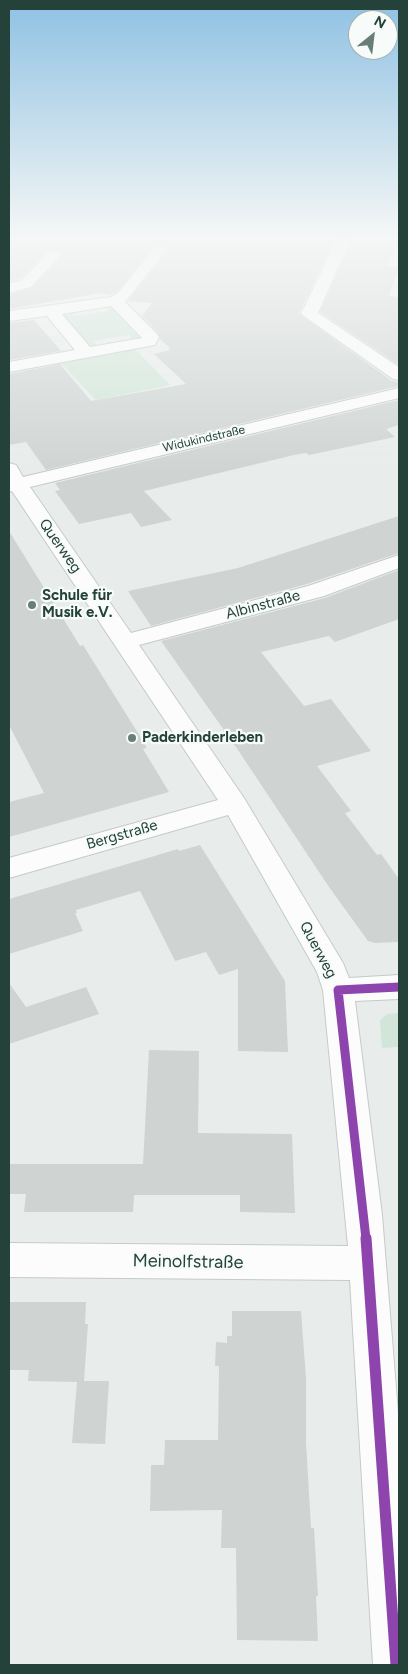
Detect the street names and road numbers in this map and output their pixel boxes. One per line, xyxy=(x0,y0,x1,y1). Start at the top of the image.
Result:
street label: Widukindstraße xyxy=(161,423,247,455)
street label: Querweg xyxy=(35,515,85,577)
street label: Albinstraße xyxy=(224,586,302,624)
street label: Bergstraße xyxy=(84,816,160,854)
street label: Querweg xyxy=(296,918,340,982)
street label: Meinolfstraße xyxy=(132,1250,244,1274)

